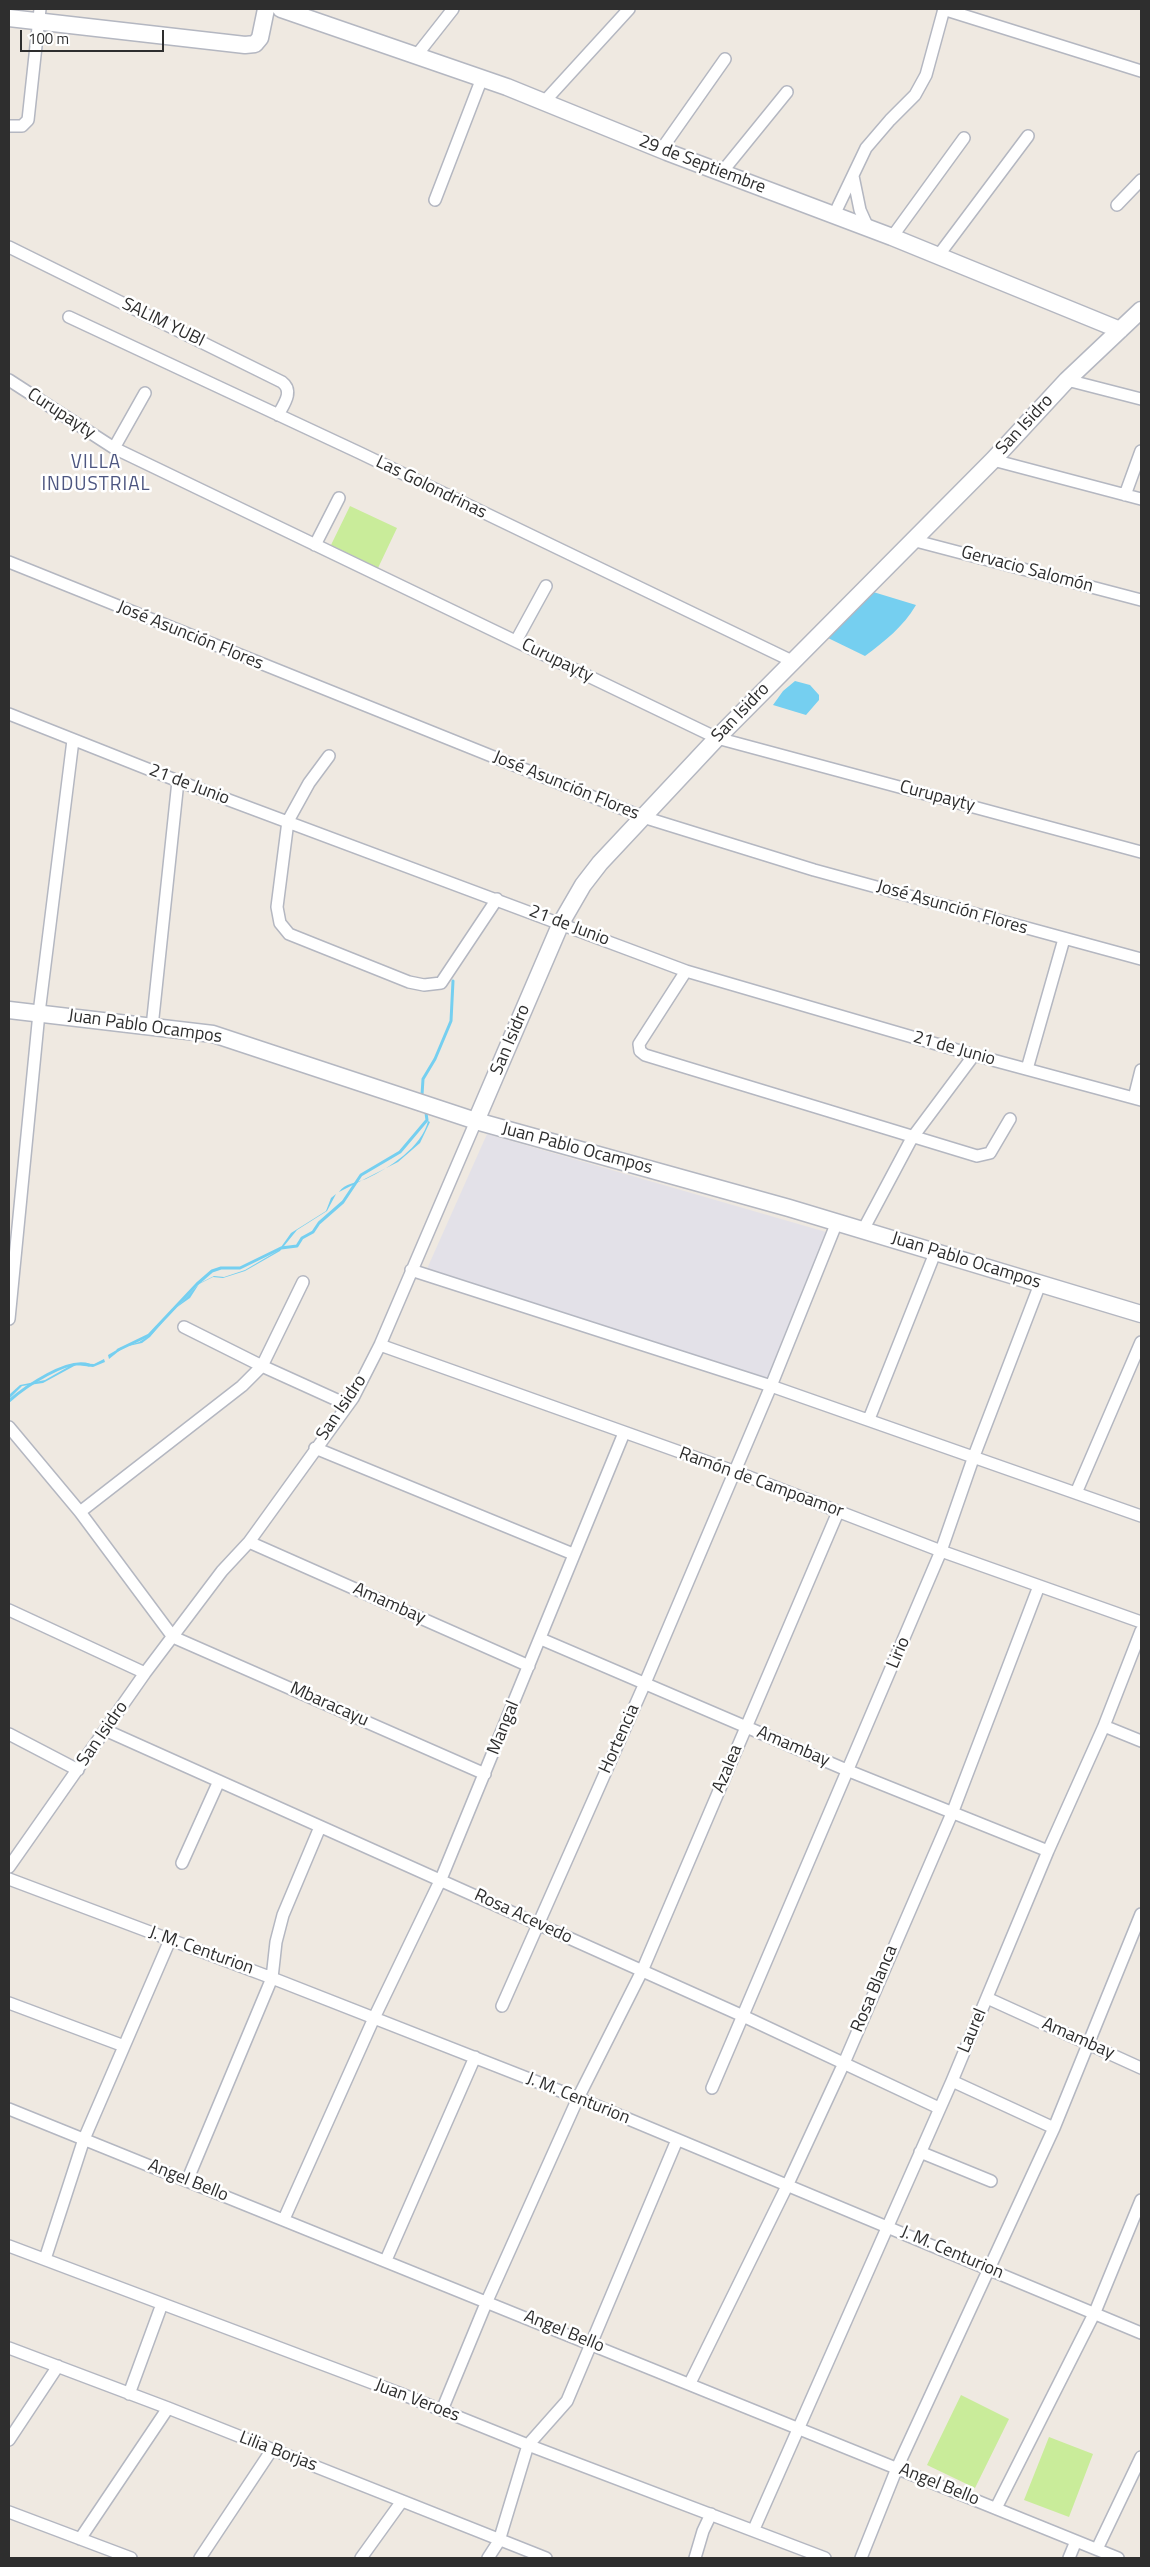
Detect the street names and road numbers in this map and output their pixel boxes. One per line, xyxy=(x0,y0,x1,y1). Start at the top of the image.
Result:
street label: 29 de Septiembre xyxy=(636,131,768,199)
street label: SALIM YUBI xyxy=(118,294,208,352)
street label: Curupayty xyxy=(23,384,99,444)
street label: San Isidro xyxy=(992,390,1058,460)
street label: Las Golondrinas xyxy=(372,452,490,524)
street label: Gervacio Salomón xyxy=(959,542,1095,598)
street label: José Asunción Flores xyxy=(114,597,266,675)
street label: Curupayty xyxy=(518,634,596,688)
street label: San Isidro xyxy=(707,679,775,747)
street label: José Asunción Flores xyxy=(490,747,642,825)
street label: 21 de Junio xyxy=(146,760,232,810)
street label: Curupayty xyxy=(897,777,977,817)
street label: José Asunción Flores xyxy=(874,876,1030,940)
street label: 21 de Junio xyxy=(526,901,612,951)
street label: San Isidro xyxy=(487,1002,535,1078)
street label: Juan Pablo Ocampos xyxy=(67,1006,223,1048)
street label: 21 de Junio xyxy=(910,1027,998,1071)
street label: Juan Pablo Ocampos xyxy=(499,1118,655,1180)
street label: Juan Pablo Ocampos xyxy=(889,1228,1043,1294)
street label: San Isidro xyxy=(312,1371,372,1445)
street label: Ramón de Campoamor xyxy=(676,1443,846,1523)
street label: Amambay xyxy=(349,1578,429,1630)
street label: Lirio xyxy=(883,1634,915,1672)
street label: Mbaracayu xyxy=(286,1678,372,1732)
street label: San Isidro xyxy=(73,1697,133,1771)
street label: Mangal xyxy=(483,1698,525,1758)
street label: Hortencia xyxy=(595,1701,645,1777)
street label: Amambay xyxy=(753,1722,833,1772)
street label: Azalea xyxy=(708,1742,748,1796)
street label: Rosa Acevedo xyxy=(471,1885,575,1949)
street label: J. M. Centurion xyxy=(146,1922,256,1980)
street label: Rosa Blanca xyxy=(847,1942,903,2036)
street label: Laurel xyxy=(954,2005,992,2057)
street label: Amambay xyxy=(1038,2013,1118,2065)
street label: J. M. Centurion xyxy=(523,2068,633,2130)
street label: Angel Bello xyxy=(145,2155,231,2207)
street label: J. M. Centurion xyxy=(897,2222,1007,2284)
street label: Angel Bello xyxy=(521,2306,607,2358)
street label: Juan Veroes xyxy=(371,2375,463,2427)
street label: Lilia Borjas xyxy=(236,2427,320,2477)
street label: Angel Bello xyxy=(896,2459,982,2511)

